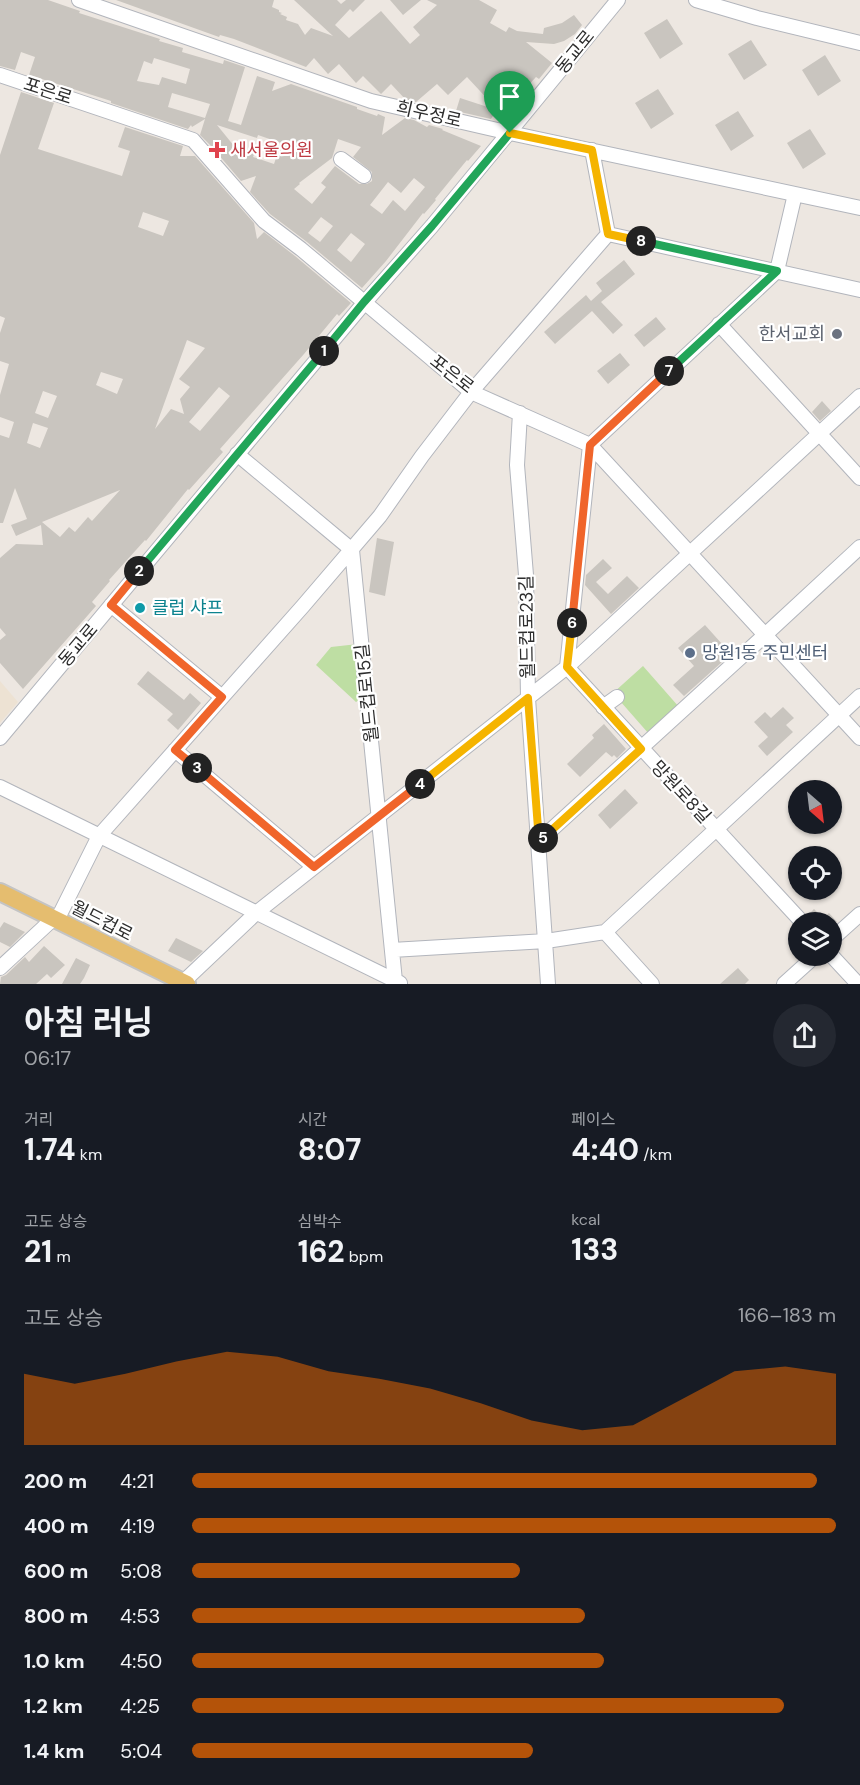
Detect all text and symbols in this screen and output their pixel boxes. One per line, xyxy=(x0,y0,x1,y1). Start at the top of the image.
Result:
street label: 동교로 xyxy=(550,25,600,79)
pin xyxy=(484,71,535,133)
street label: 포은로 xyxy=(21,72,75,110)
icon: arrive xyxy=(493,80,526,113)
street label: 희우정로 xyxy=(394,95,464,133)
place label: 새서울의원 xyxy=(230,138,313,162)
marker: 새서울의원 xyxy=(208,141,226,159)
pin: 8 xyxy=(626,226,656,256)
text: 8 xyxy=(636,230,646,251)
place label: 한서교회 xyxy=(759,322,825,346)
marker: 한서교회 xyxy=(830,327,844,341)
pin: 1 xyxy=(309,336,339,366)
text: 1 xyxy=(321,340,327,361)
street label: 포은로 xyxy=(425,349,479,399)
pin: 7 xyxy=(654,356,684,386)
text: 7 xyxy=(665,360,673,381)
pin: 2 xyxy=(124,556,154,586)
text: 2 xyxy=(134,560,144,581)
street label: 월드컵로23길 xyxy=(514,575,540,679)
place label: 클럽 샤프 xyxy=(152,596,223,620)
marker: 클럽 샤프 xyxy=(133,601,147,615)
pin: 6 xyxy=(557,608,587,638)
text: 6 xyxy=(567,612,577,633)
street label: 동교로 xyxy=(53,618,103,672)
place label: 망원1동 주민센터 xyxy=(702,641,828,665)
street label: 월드컵로15길 xyxy=(350,642,384,744)
marker: 망원1동 주민센터 xyxy=(683,646,697,660)
pin: 3 xyxy=(182,753,212,783)
street label: 망원로8길 xyxy=(646,756,716,828)
text: 3 xyxy=(192,757,202,778)
pin: 4 xyxy=(405,769,435,799)
text: 4 xyxy=(415,773,425,794)
north arrow xyxy=(788,780,842,834)
map controls xyxy=(788,780,842,966)
pin: 5 xyxy=(528,823,558,853)
text: 5 xyxy=(538,827,548,848)
button: locate xyxy=(788,846,842,900)
street label: 월드컵로 xyxy=(67,895,137,947)
button: layers xyxy=(788,912,842,966)
text: 아침 러닝 xyxy=(24,1001,153,1044)
button: share xyxy=(773,1004,836,1067)
text: 06:17 xyxy=(24,1045,71,1071)
text: 거리 xyxy=(24,1109,53,1130)
text: 시간 xyxy=(298,1109,327,1130)
text: 페이스 xyxy=(571,1109,616,1130)
text: 1.74 xyxy=(24,1130,76,1169)
text: 8:07 xyxy=(298,1130,361,1169)
text: 4:40 xyxy=(571,1130,639,1169)
text: km xyxy=(76,1144,102,1165)
text: /km xyxy=(639,1144,672,1165)
text: kcal xyxy=(571,1209,600,1230)
text: 고도 상승 xyxy=(24,1211,87,1232)
text: 심박수 xyxy=(298,1211,342,1232)
text: 133 xyxy=(571,1230,618,1269)
text: 21 xyxy=(24,1232,52,1271)
text: 162 xyxy=(298,1232,345,1271)
text: m xyxy=(52,1246,71,1267)
text: bpm xyxy=(345,1246,383,1267)
text: 166–183 m xyxy=(738,1302,836,1328)
text: 고도 상승 xyxy=(24,1305,103,1331)
text: 200 m xyxy=(24,1468,87,1494)
text: 4:21 xyxy=(120,1468,154,1494)
text: 400 m xyxy=(24,1513,89,1539)
text: 4:19 xyxy=(120,1513,155,1539)
text: 600 m xyxy=(24,1558,88,1584)
text: 5:08 xyxy=(120,1558,162,1584)
text: 800 m xyxy=(24,1603,88,1629)
text: 4:53 xyxy=(120,1603,160,1629)
text: 1.0 km xyxy=(24,1648,85,1674)
text: 4:50 xyxy=(120,1648,162,1674)
text: 1.2 km xyxy=(24,1693,83,1719)
text: 4:25 xyxy=(120,1693,160,1719)
text: 1.4 km xyxy=(24,1738,84,1764)
text: 5:04 xyxy=(120,1738,162,1764)

